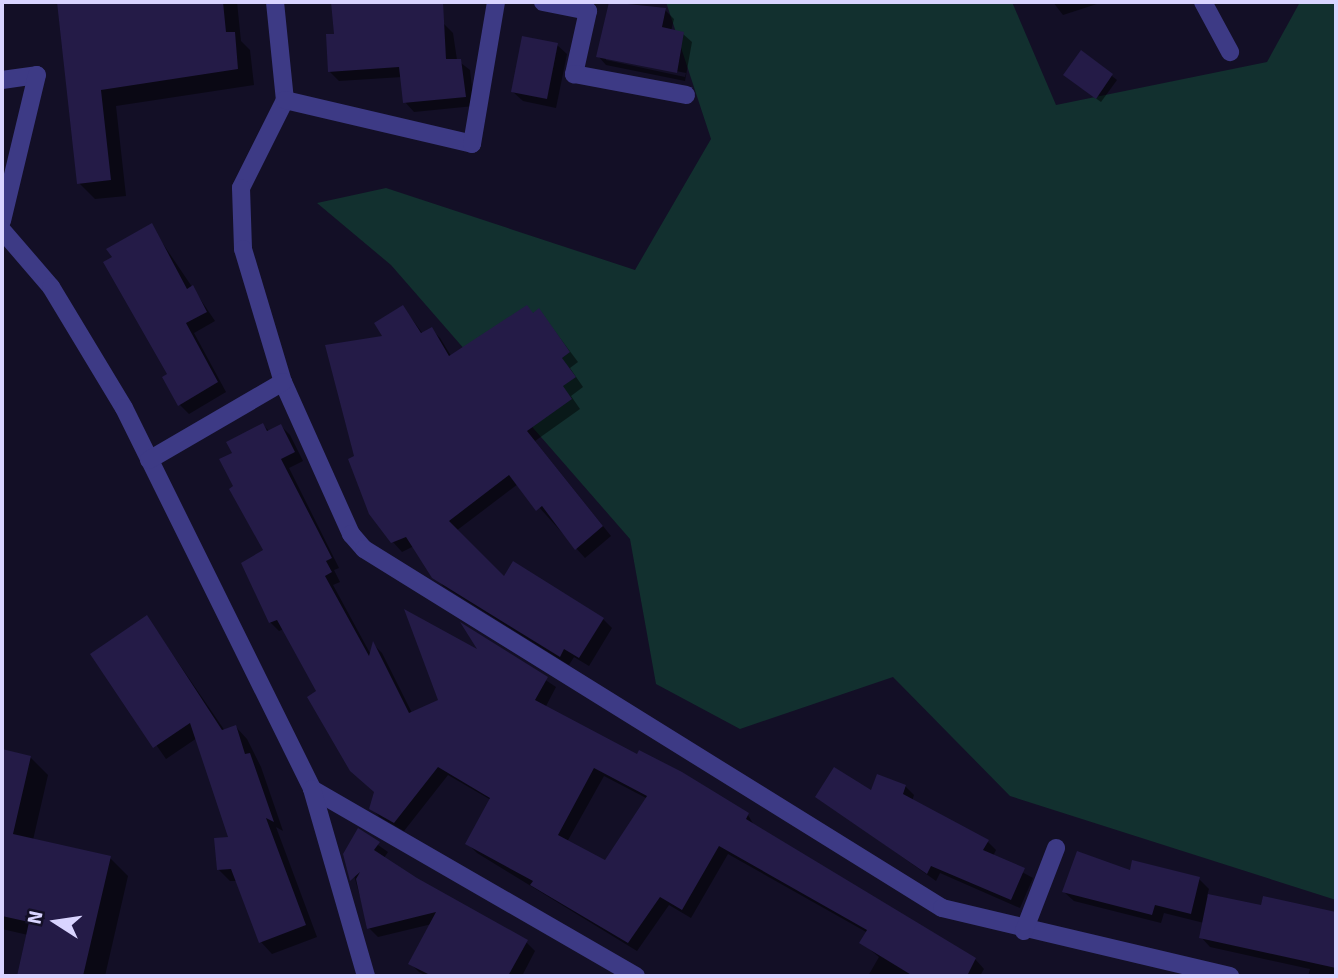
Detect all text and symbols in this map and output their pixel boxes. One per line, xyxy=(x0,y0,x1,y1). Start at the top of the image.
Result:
north arrow xyxy=(21,887,91,957)
text: N xyxy=(22,909,49,927)

